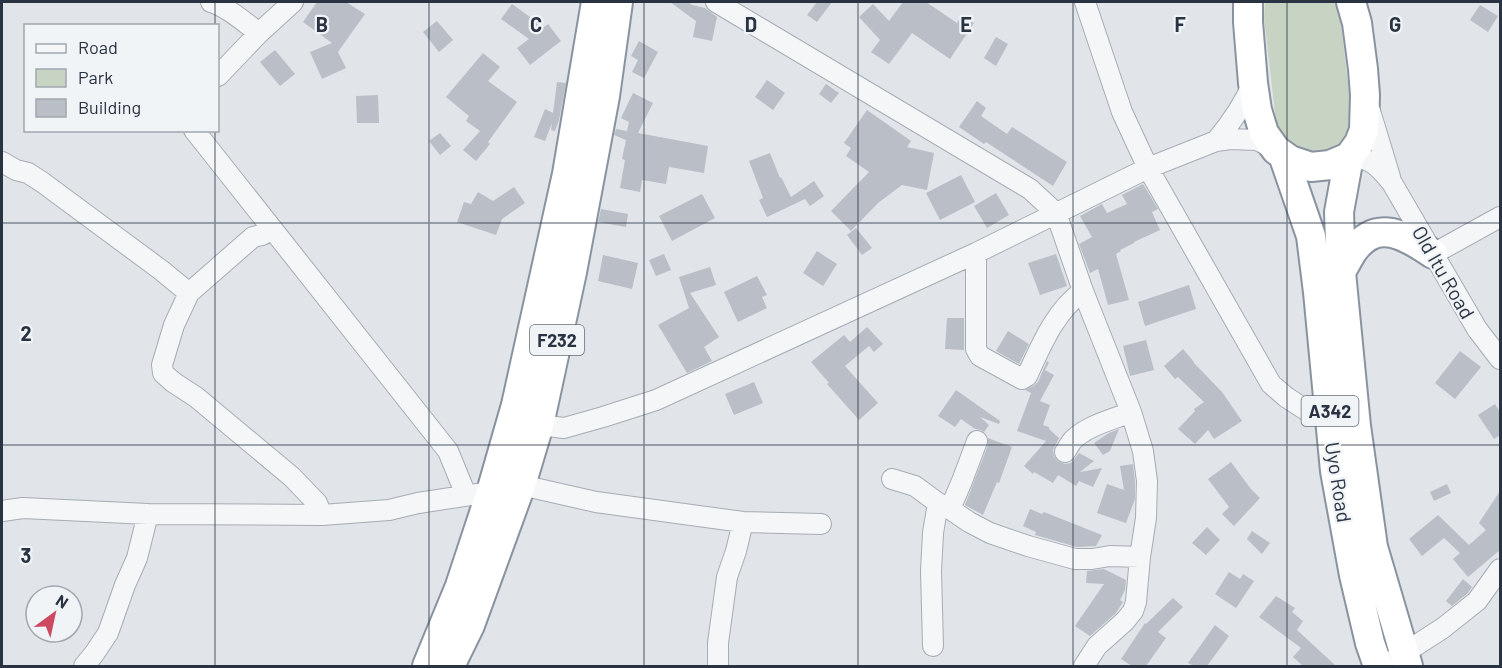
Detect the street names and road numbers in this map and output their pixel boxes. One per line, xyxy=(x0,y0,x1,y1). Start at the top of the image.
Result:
street label: Old Itu Road xyxy=(1408,221,1480,323)
road number: F232 xyxy=(530,325,584,355)
road number: A342 xyxy=(1302,396,1358,426)
street label: Uyo Road xyxy=(1321,440,1357,524)

